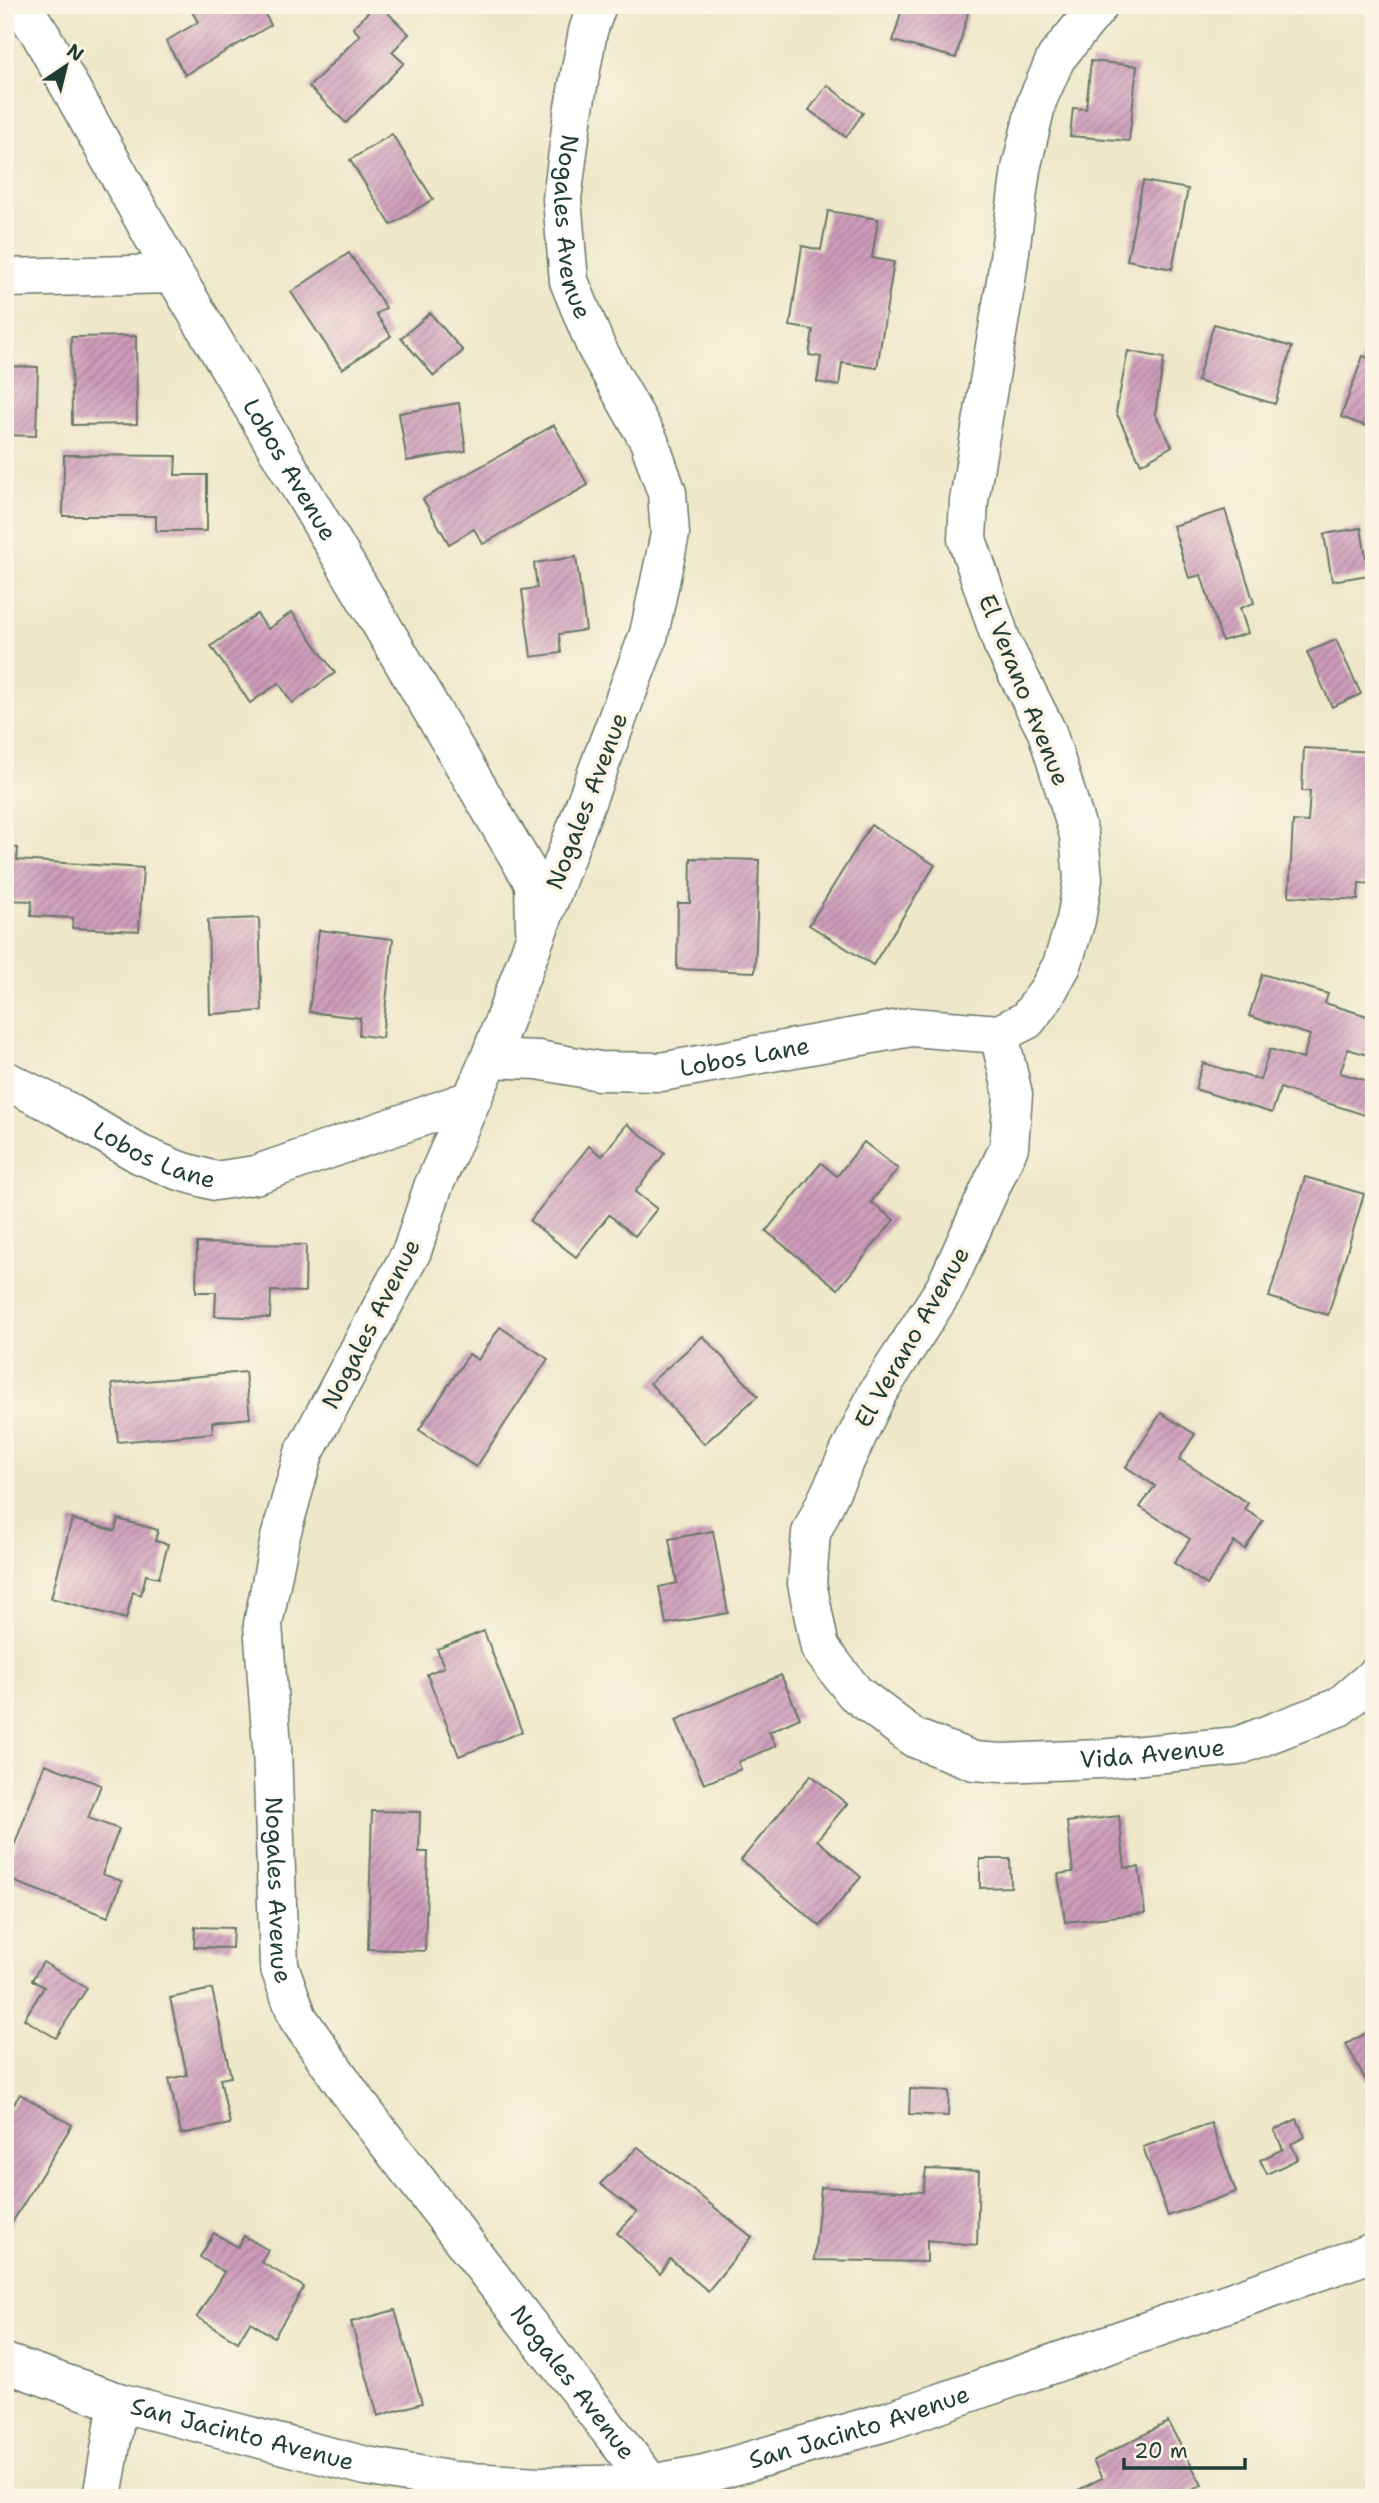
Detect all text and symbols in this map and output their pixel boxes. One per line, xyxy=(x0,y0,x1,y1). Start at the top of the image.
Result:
north arrow xyxy=(32,32,102,102)
text: N xyxy=(62,38,89,67)
street label: Nogales Avenue xyxy=(546,132,599,324)
street label: Lobos Avenue xyxy=(235,393,344,547)
street label: El Verano Avenue xyxy=(971,589,1077,791)
street label: Nogales Avenue xyxy=(539,708,635,894)
street label: Lobos Lane xyxy=(677,1030,812,1084)
street label: Lobos Lane xyxy=(87,1114,219,1196)
street label: Nogales Avenue xyxy=(314,1233,428,1415)
street label: El Verano Avenue xyxy=(847,1241,977,1433)
street label: Vida Avenue xyxy=(1079,1731,1226,1776)
street label: Nogales Avenue xyxy=(258,1796,300,1988)
street label: Nogales Avenue xyxy=(503,2299,642,2466)
street label: San Jacinto Avenue xyxy=(745,2378,974,2476)
street label: San Jacinto Avenue xyxy=(127,2390,357,2478)
scale bar xyxy=(1124,2426,1244,2470)
text: 20 m xyxy=(1134,2437,1188,2465)

